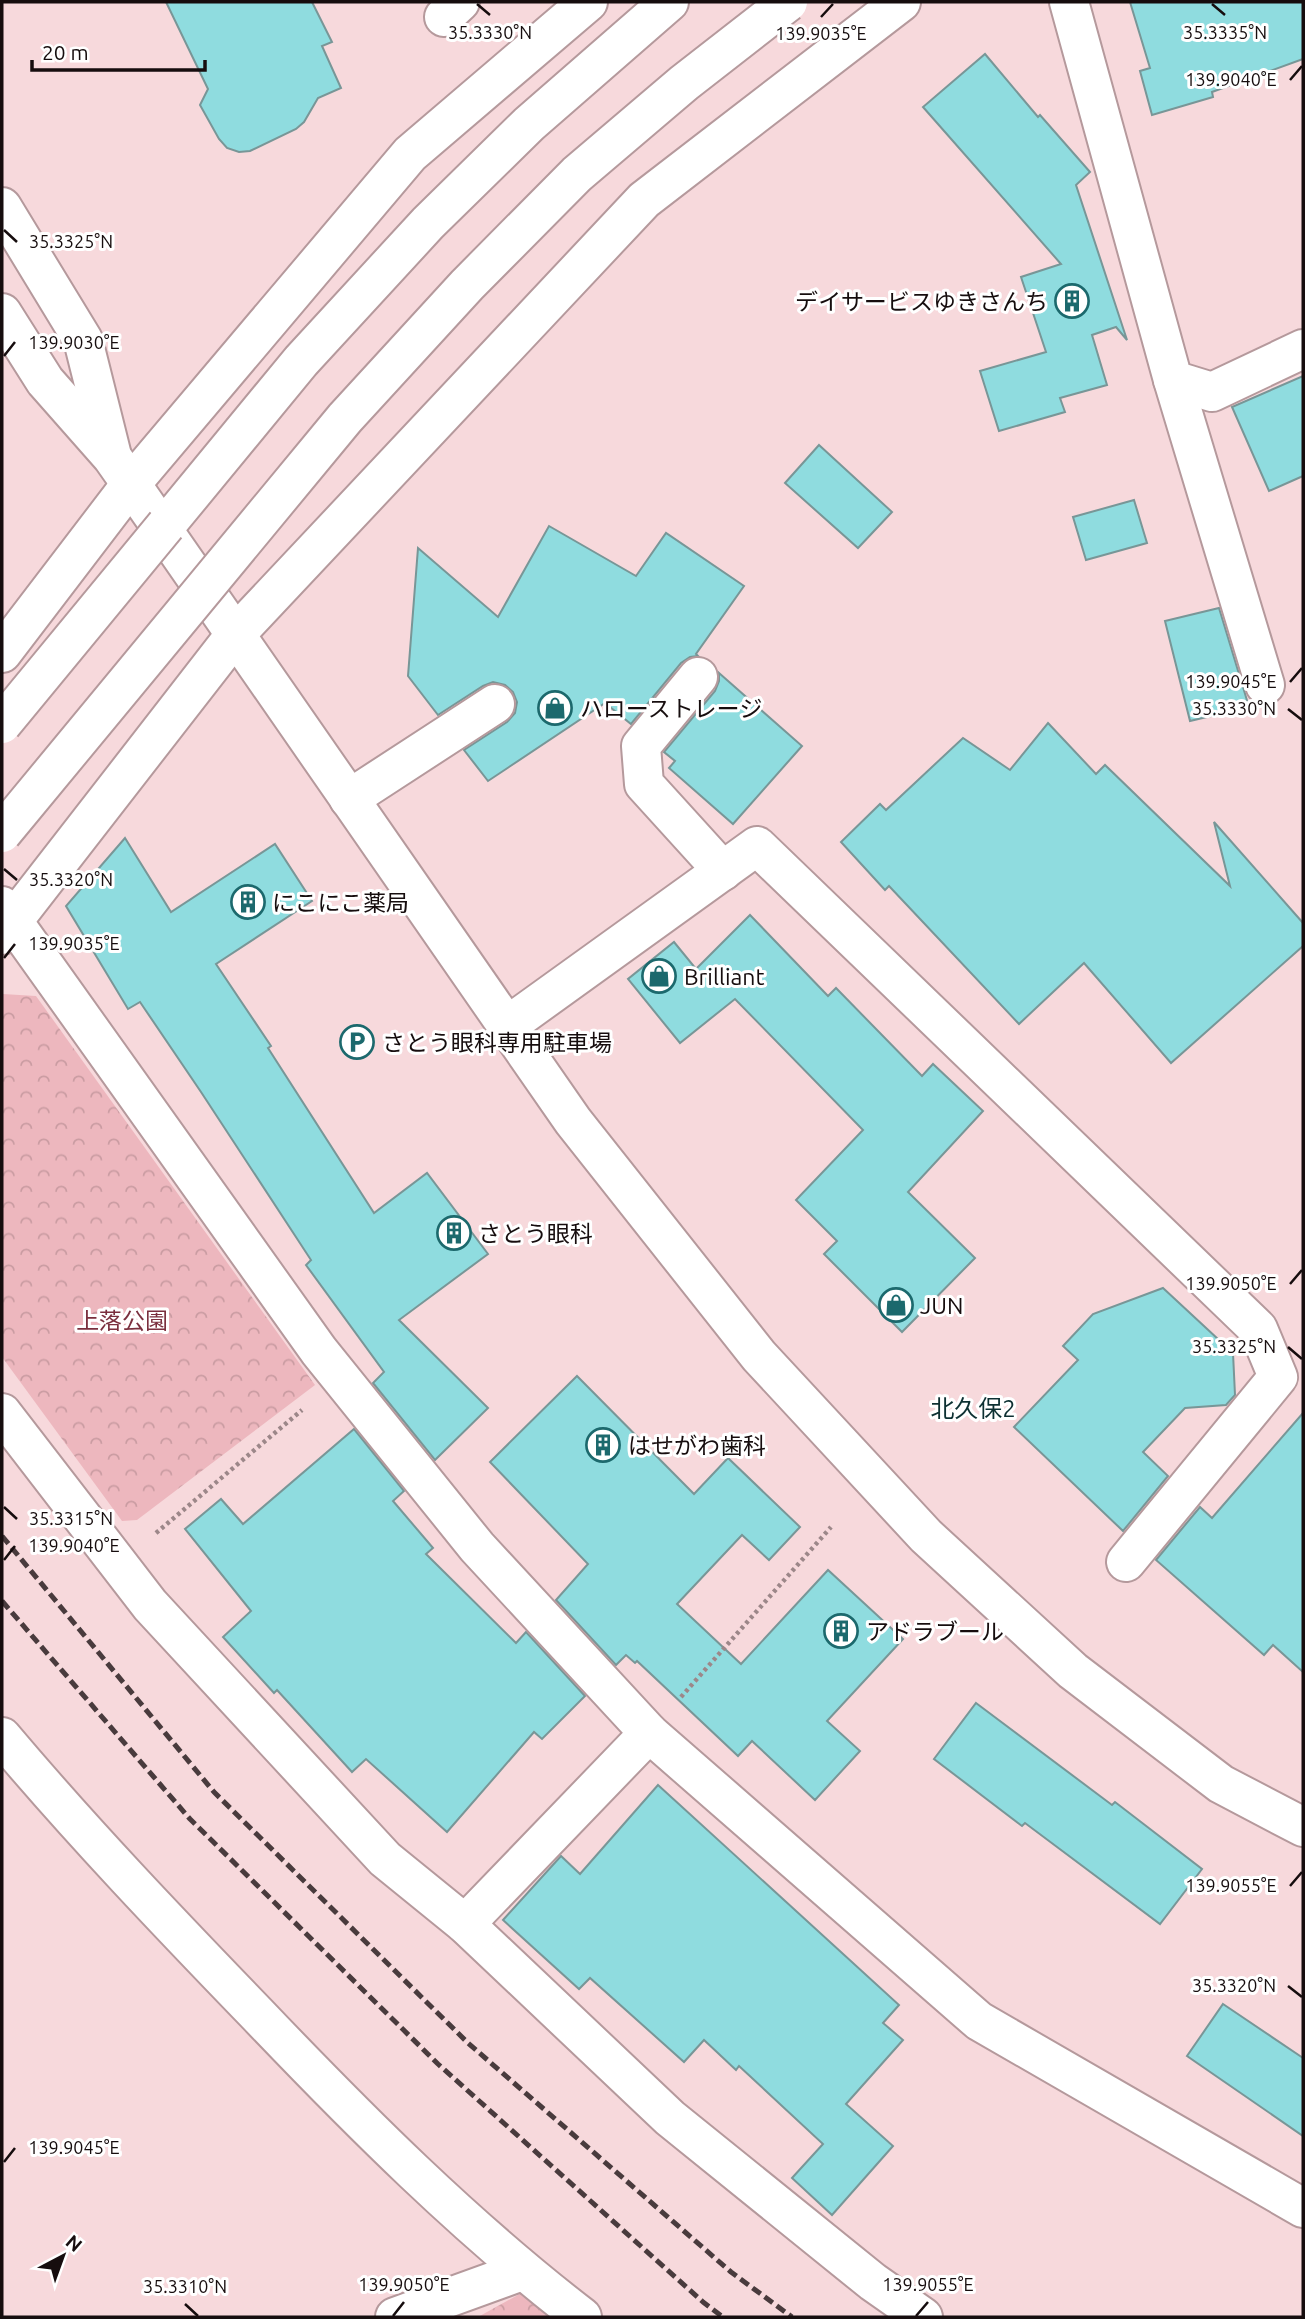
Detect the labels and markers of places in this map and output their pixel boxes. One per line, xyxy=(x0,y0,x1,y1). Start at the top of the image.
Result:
building icon: デイサービスゆきさんち xyxy=(1053,282,1091,320)
place label: デイサービスゆきさんち xyxy=(795,289,1048,314)
shop icon: ハローストレージ xyxy=(536,689,574,727)
place label: ハローストレージ xyxy=(580,696,762,721)
building icon: にこにこ薬局 xyxy=(229,883,267,921)
place label: にこにこ薬局 xyxy=(272,890,409,915)
shop icon: Brilliant xyxy=(640,957,678,995)
place label: Brilliant xyxy=(684,964,765,989)
parking icon: さとう眼科専用駐車場 xyxy=(338,1023,376,1061)
place label: さとう眼科専用駐車場 xyxy=(382,1030,612,1055)
building icon: さとう眼科 xyxy=(435,1214,473,1252)
place label: さとう眼科 xyxy=(478,1221,593,1246)
shop icon: JUN xyxy=(877,1286,915,1324)
place label: JUN xyxy=(920,1293,963,1318)
building icon: はせがわ歯科 xyxy=(584,1426,622,1464)
place label: はせがわ歯科 xyxy=(628,1433,766,1458)
building icon: アドラブール xyxy=(822,1612,860,1650)
place label: アドラブール xyxy=(866,1619,1004,1644)

